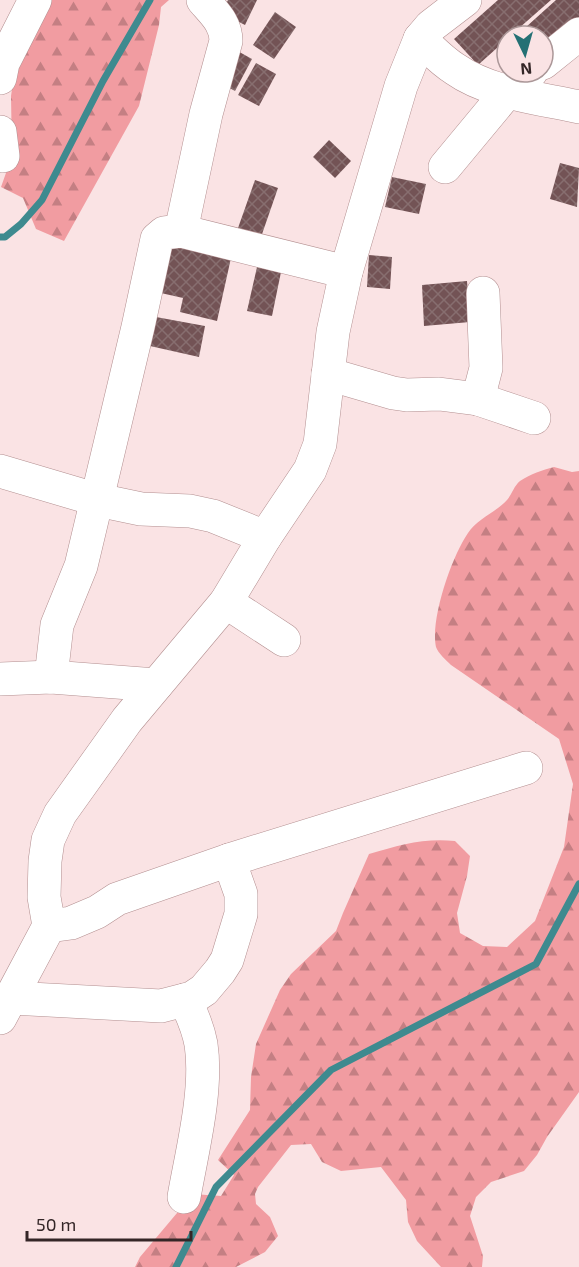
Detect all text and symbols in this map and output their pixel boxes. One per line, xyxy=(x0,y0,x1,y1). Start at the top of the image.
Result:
north arrow xyxy=(495,24,555,84)
text: N xyxy=(520,59,533,79)
scale bar xyxy=(27,1204,190,1242)
text: 50 m xyxy=(36,1213,76,1235)

